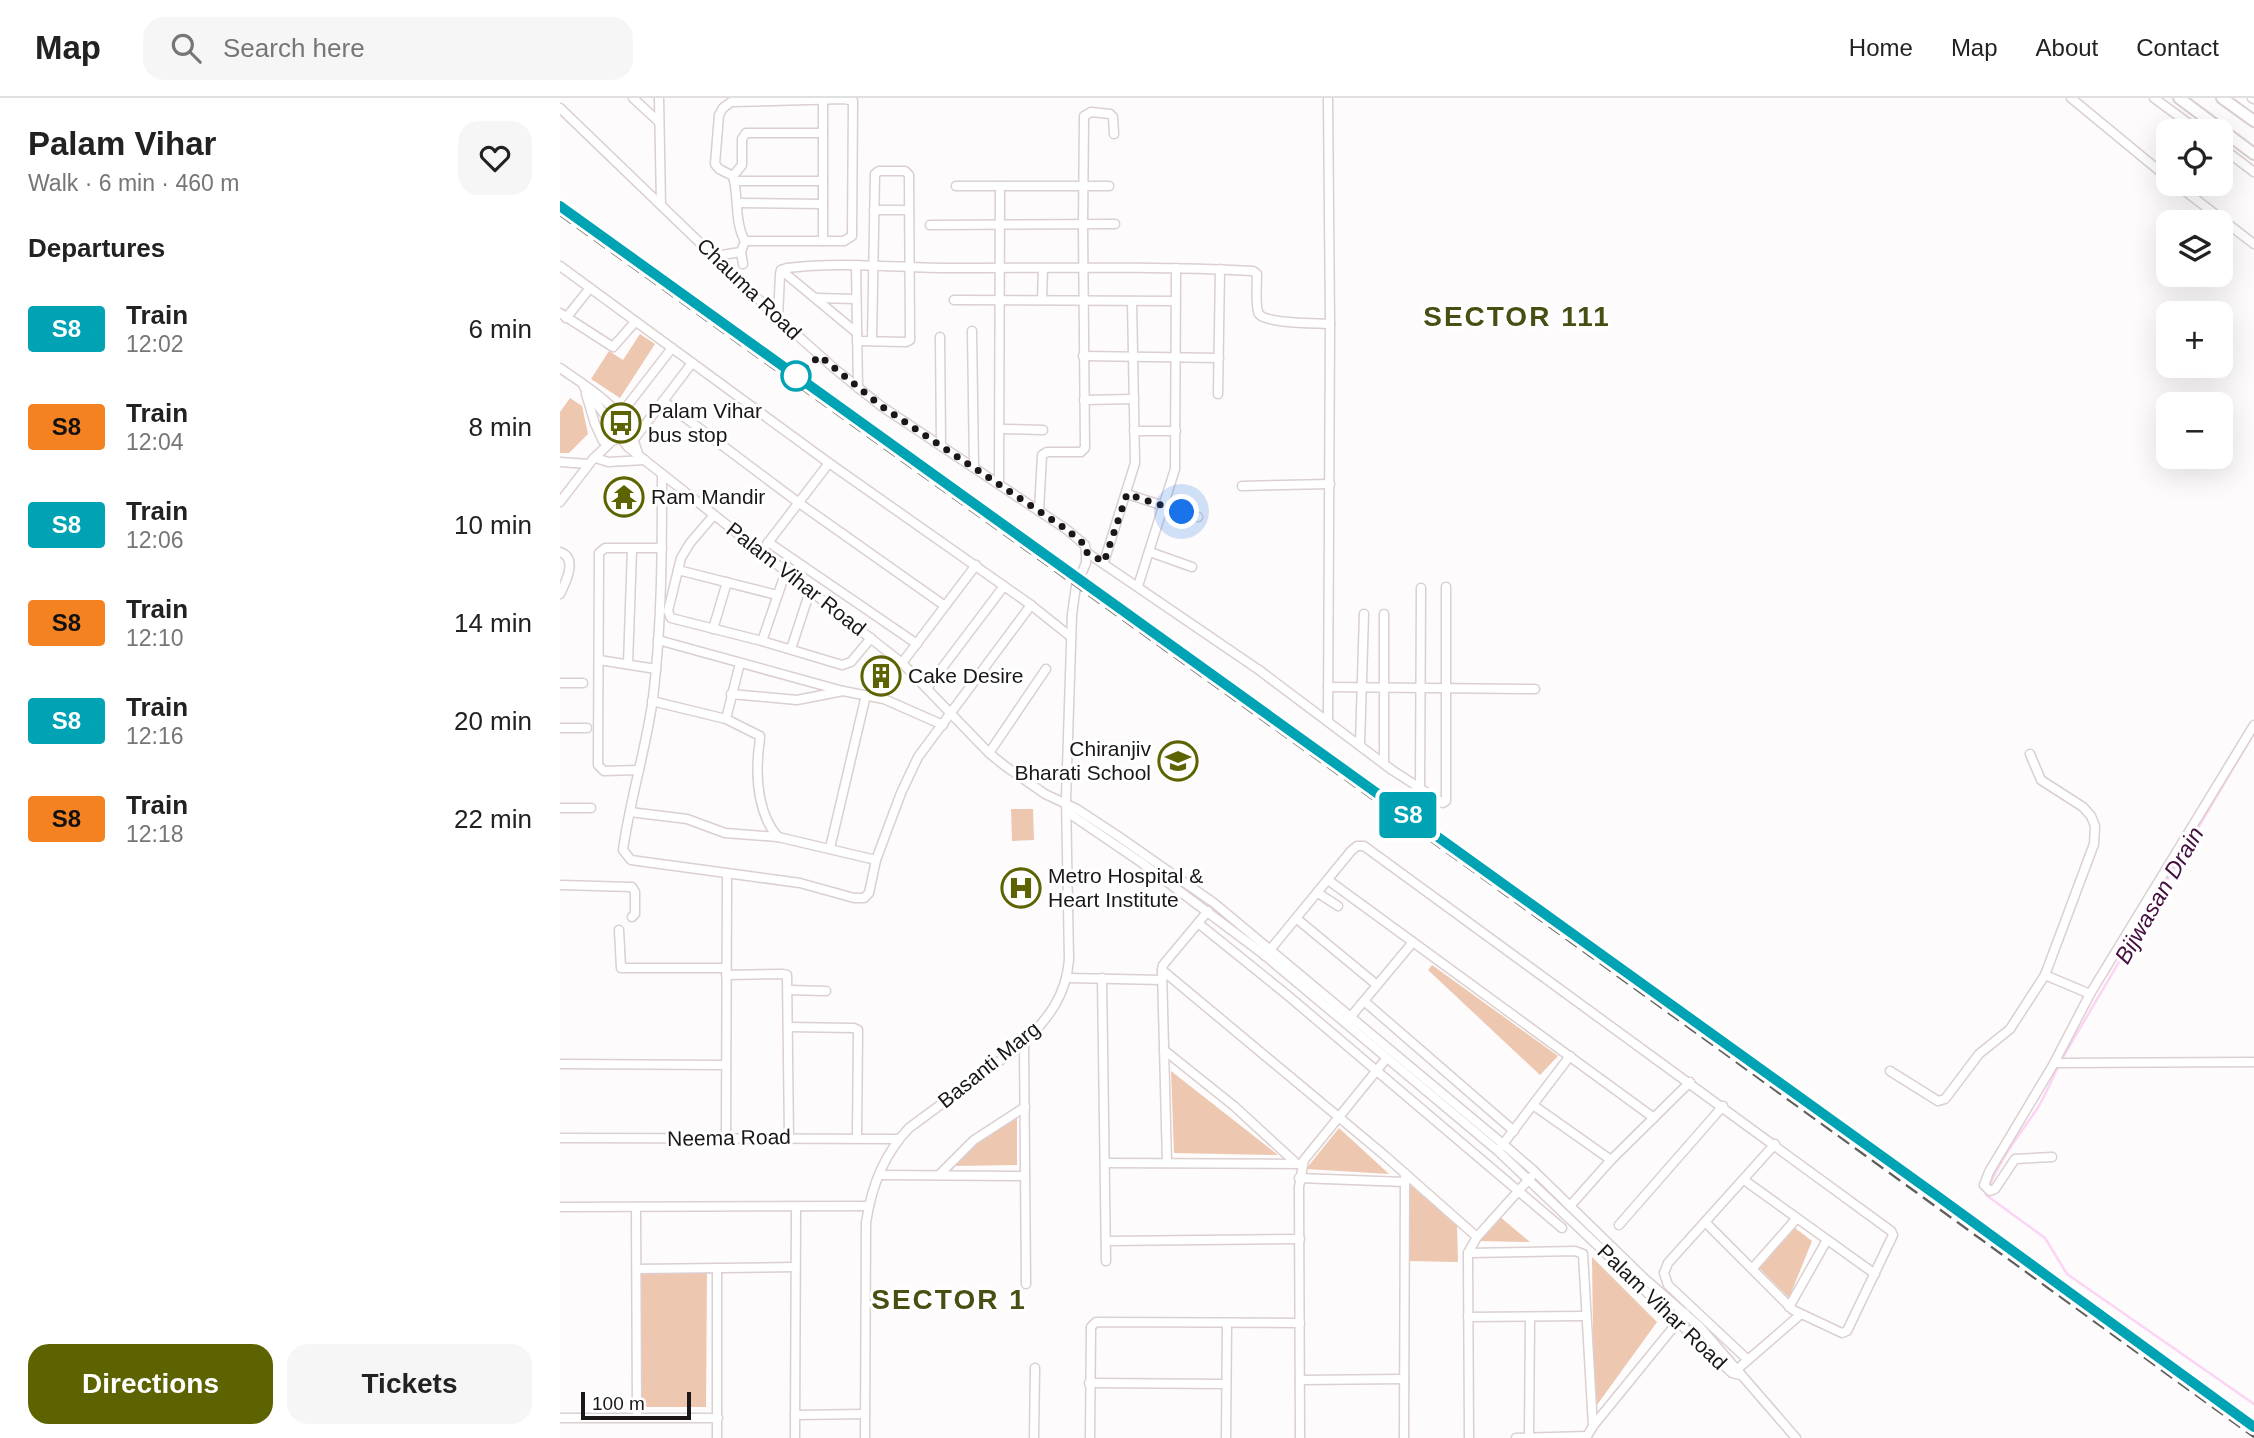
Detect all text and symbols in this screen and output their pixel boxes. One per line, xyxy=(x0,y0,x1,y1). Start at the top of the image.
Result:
search box xyxy=(143,17,633,80)
text: Map xyxy=(35,29,101,66)
icon: search xyxy=(167,29,205,67)
text: Search here xyxy=(223,33,365,63)
text: Home xyxy=(1849,34,1913,61)
text: Map xyxy=(1951,34,1998,61)
text: About xyxy=(2036,34,2098,61)
text: Contact xyxy=(2136,34,2219,61)
map controls xyxy=(2156,119,2233,469)
button: locate xyxy=(2156,119,2233,196)
button: heart xyxy=(458,121,532,195)
text: Palam Vihar xyxy=(28,125,216,162)
text: Walk · 6 min · 460 m xyxy=(28,170,239,196)
button: layers xyxy=(2156,210,2233,287)
text: Departures xyxy=(28,233,165,263)
street label: Chauma Road xyxy=(693,233,806,344)
text: Train xyxy=(126,300,188,330)
district label: SECTOR 111 xyxy=(1423,301,1611,332)
button: + xyxy=(2156,301,2233,378)
text: 6 min xyxy=(468,314,532,344)
text: S8 xyxy=(52,315,81,342)
text: 12:02 xyxy=(126,331,184,357)
unlabelled marker xyxy=(781,361,811,391)
button: − xyxy=(2156,392,2233,469)
text: Train xyxy=(126,398,188,428)
place label: Palam Vihar bus stop xyxy=(648,399,762,446)
bus stop icon: Palam Vihar bus stop xyxy=(600,402,642,444)
text: 8 min xyxy=(468,412,532,442)
text: S8 xyxy=(52,413,81,440)
text: 12:04 xyxy=(126,429,184,455)
temple icon: Ram Mandir xyxy=(603,476,645,518)
place label: Ram Mandir xyxy=(651,485,765,508)
your location xyxy=(1164,494,1199,529)
text: Train xyxy=(126,496,188,526)
text: 10 min xyxy=(454,510,532,540)
text: S8 xyxy=(52,511,81,538)
street label: Palam Vihar Road xyxy=(722,517,870,640)
text: 12:06 xyxy=(126,527,184,553)
text: Train xyxy=(126,594,188,624)
text: 14 min xyxy=(454,608,532,638)
text: S8 xyxy=(52,609,81,636)
text: 12:10 xyxy=(126,625,184,651)
building icon: Cake Desire xyxy=(860,655,902,697)
place label: Cake Desire xyxy=(908,664,1024,687)
text: Train xyxy=(126,692,188,722)
text: 20 min xyxy=(454,706,532,736)
text: S8 xyxy=(52,707,81,734)
text: 12:16 xyxy=(126,723,184,749)
place label: Chiranjiv Bharati School xyxy=(1014,737,1151,784)
school or university icon: Chiranjiv Bharati School xyxy=(1157,740,1199,782)
text: Train xyxy=(126,790,188,820)
line badge: S8 xyxy=(1376,792,1440,838)
text: S8 xyxy=(1393,801,1423,828)
text: 22 min xyxy=(454,804,532,834)
text: S8 xyxy=(52,805,81,832)
text: 12:18 xyxy=(126,821,184,847)
water label: Bijwasan Drain xyxy=(2109,822,2209,968)
place label: Metro Hospital & Heart Institute xyxy=(1048,864,1203,911)
hospital icon: Metro Hospital & Heart Institute xyxy=(1000,867,1042,909)
street label: Basanti Marg xyxy=(933,1017,1044,1112)
street label: Neema Road xyxy=(667,1125,791,1150)
street label: Palam Vihar Road xyxy=(1593,1239,1731,1374)
district label: SECTOR 1 xyxy=(871,1284,1027,1315)
button: Directions xyxy=(28,1344,273,1424)
button: Tickets xyxy=(287,1344,532,1424)
scale bar xyxy=(581,1389,691,1421)
text: 100 m xyxy=(592,1393,645,1414)

